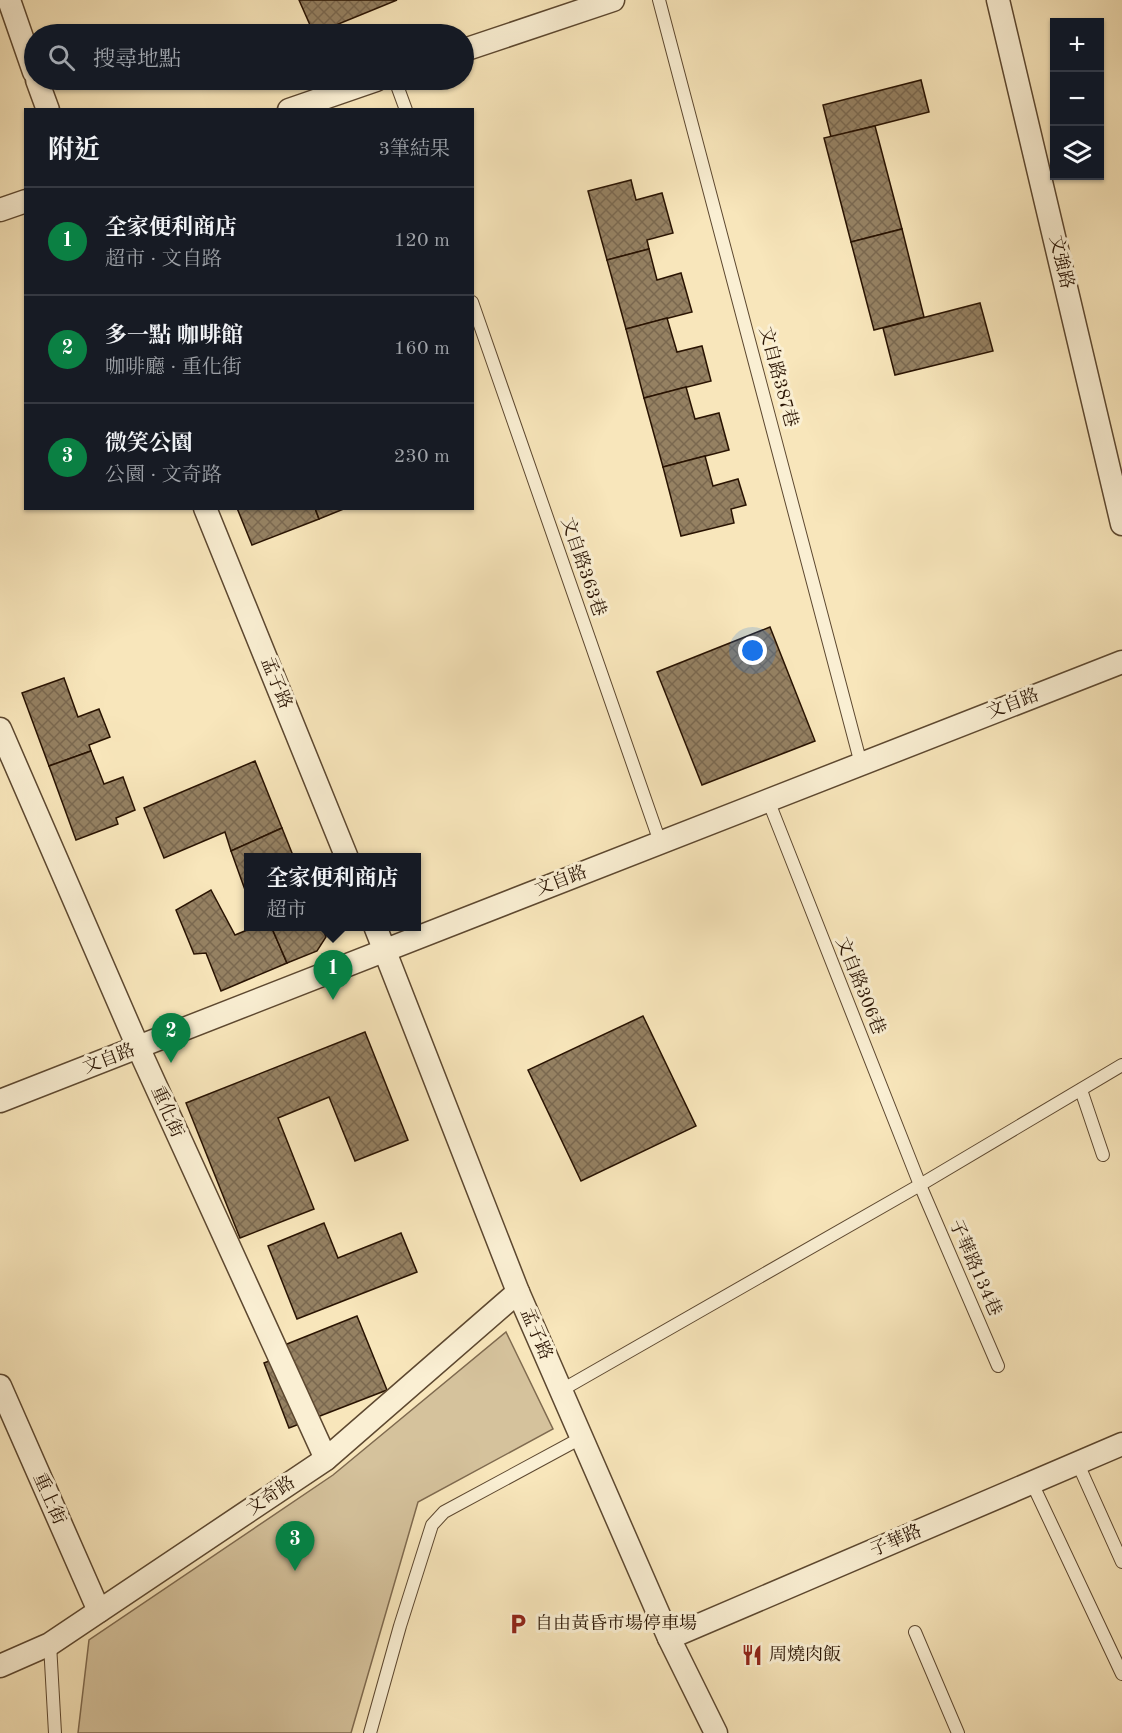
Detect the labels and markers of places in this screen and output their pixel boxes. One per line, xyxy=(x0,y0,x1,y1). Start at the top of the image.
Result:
pin: 1 xyxy=(314,950,352,1000)
pin: 2 xyxy=(152,1014,190,1063)
pin: 3 xyxy=(276,1522,314,1571)
parking icon: 自由黃昏市場停車場 xyxy=(506,1612,530,1636)
place label: 自由黃昏市場停車場 xyxy=(535,1613,697,1633)
restaurant icon: 周燒肉飯 xyxy=(740,1643,764,1667)
place label: 周燒肉飯 xyxy=(769,1644,841,1664)

